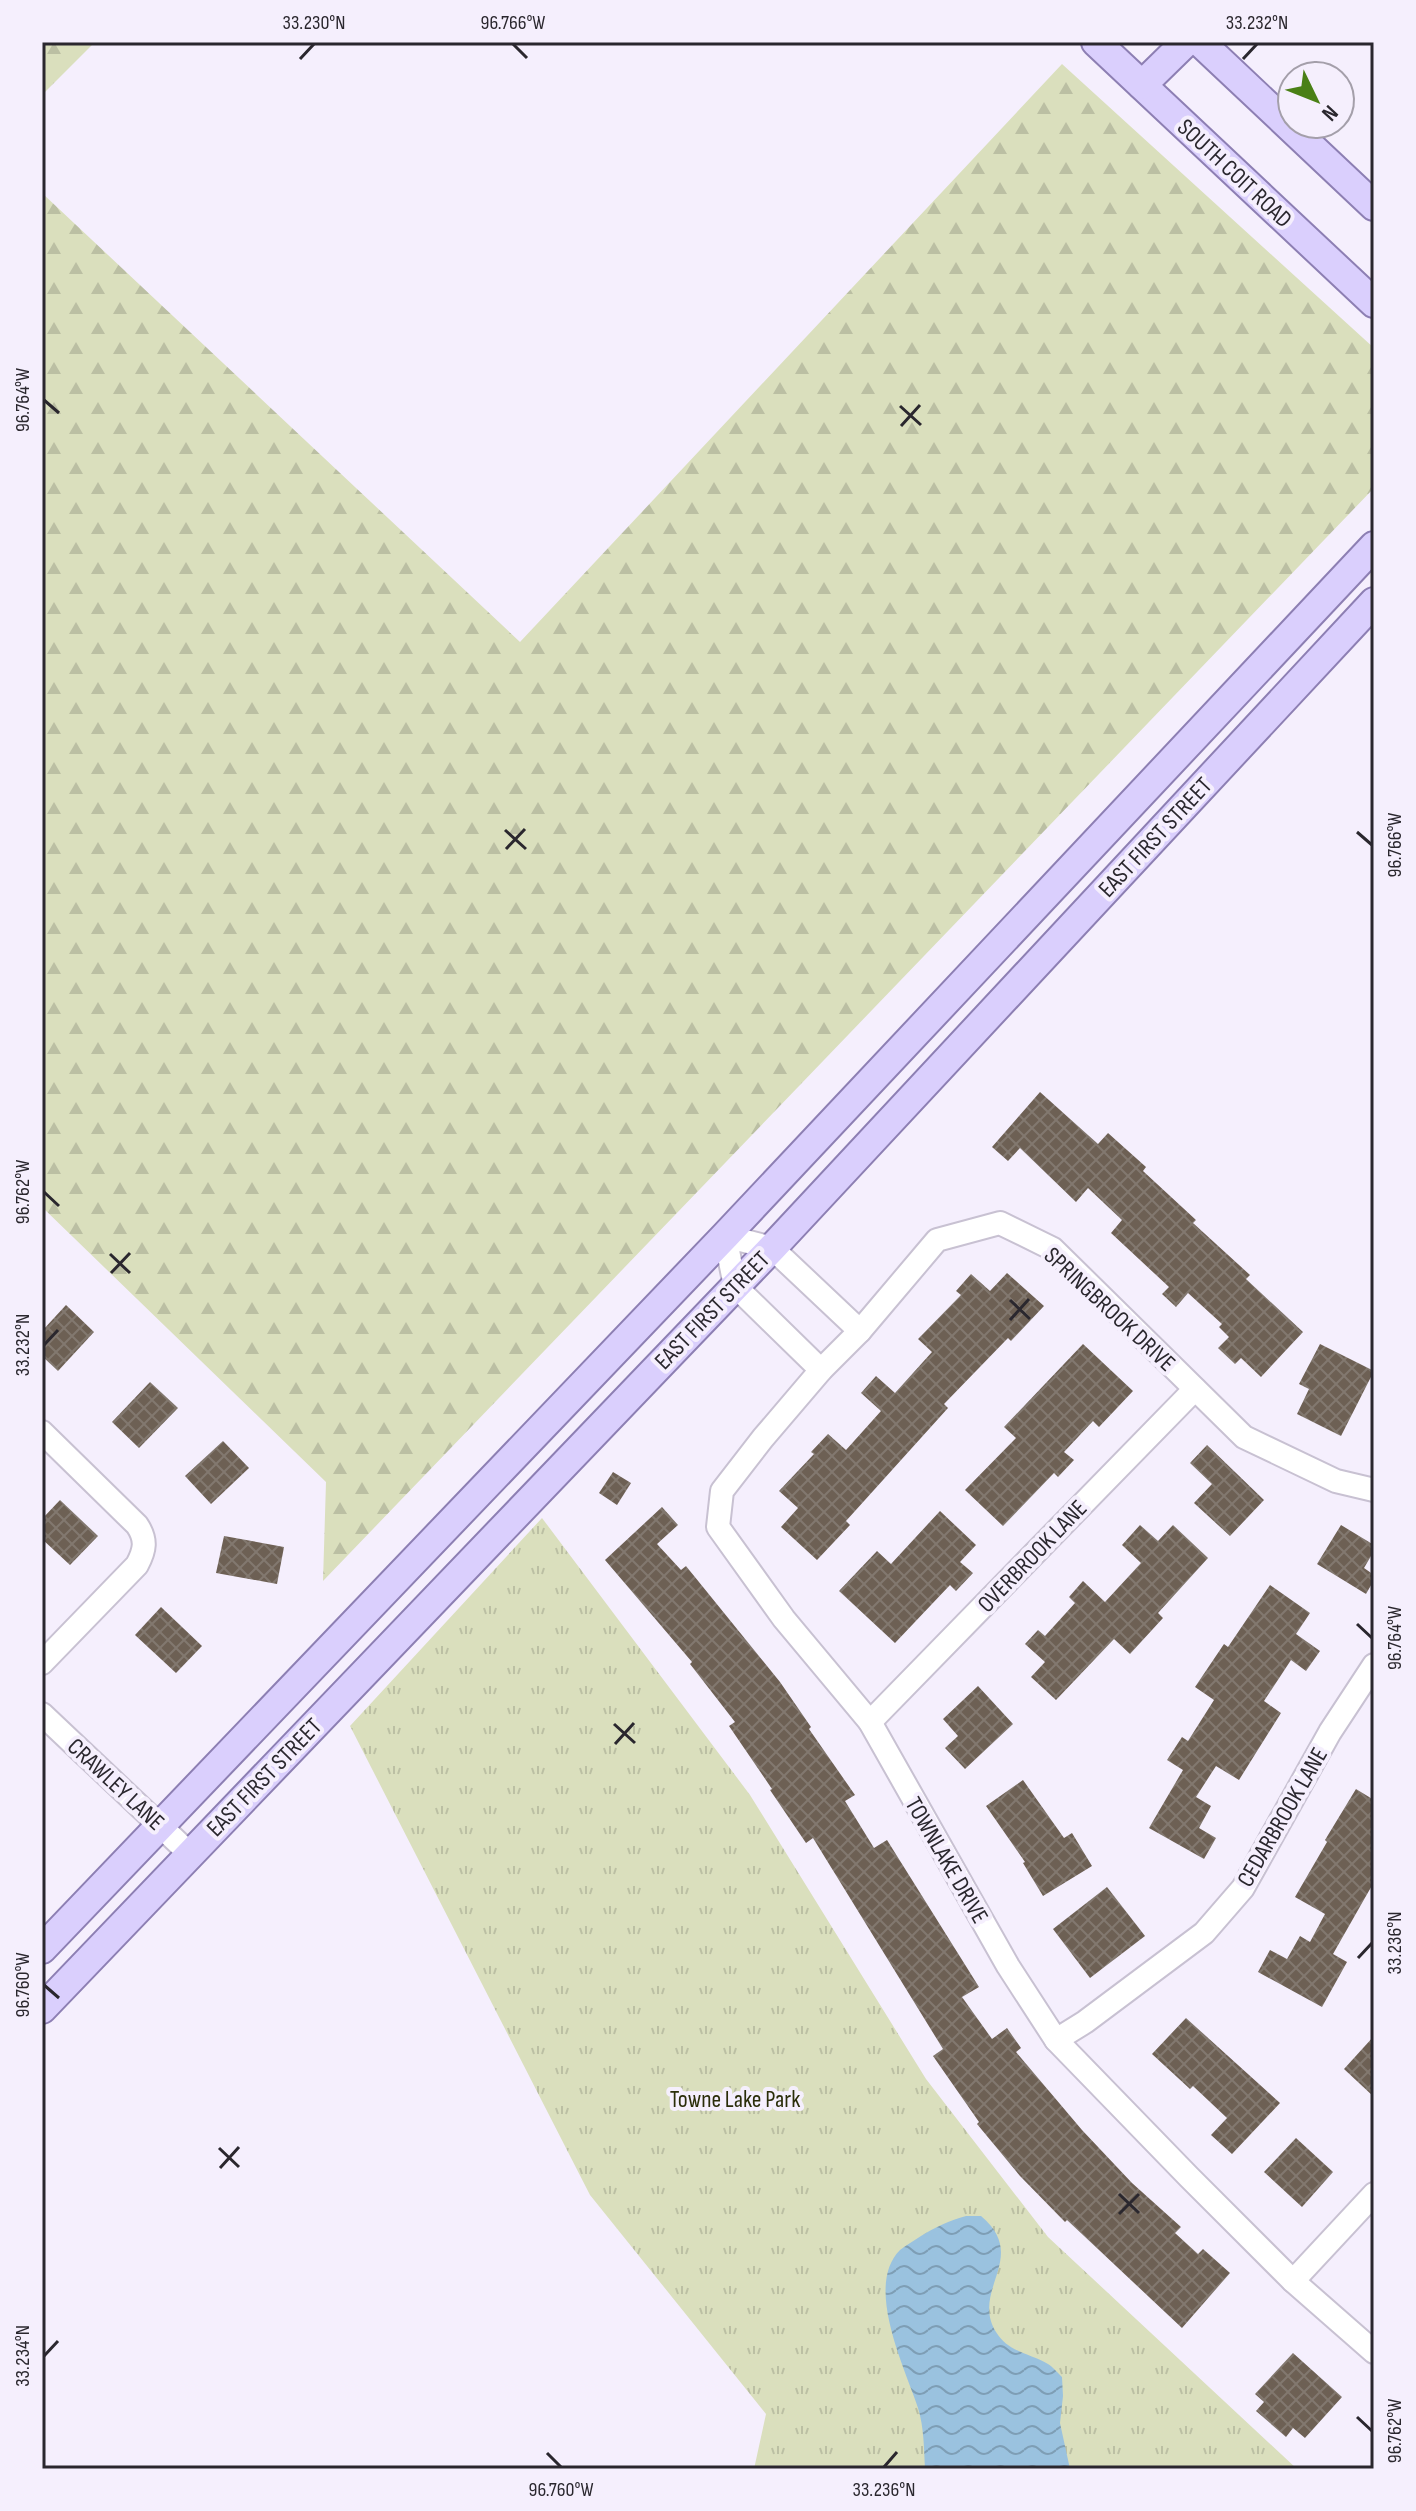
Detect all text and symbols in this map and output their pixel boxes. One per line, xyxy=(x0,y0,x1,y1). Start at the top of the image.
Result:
text: 33.230°N xyxy=(283,11,345,35)
text: 96.766°W xyxy=(481,11,545,35)
text: 33.232°N xyxy=(1226,11,1288,35)
north arrow xyxy=(1276,60,1356,140)
text: N xyxy=(1316,99,1343,126)
street label: SOUTH COIT ROAD xyxy=(1171,113,1298,234)
text: 96.764°W xyxy=(11,368,35,432)
street label: EAST FIRST STREET xyxy=(1093,771,1218,903)
text: 96.766°W xyxy=(1383,813,1407,877)
text: 96.762°W xyxy=(11,1160,35,1224)
street label: SPRINGBROOK DRIVE xyxy=(1038,1241,1181,1378)
street label: EAST FIRST STREET xyxy=(649,1245,776,1376)
text: 33.232°N xyxy=(11,1314,35,1376)
street label: OVERBROOK LANE xyxy=(972,1494,1093,1619)
text: 96.764°W xyxy=(1383,1606,1407,1670)
street label: EAST FIRST STREET xyxy=(201,1712,328,1843)
street label: CRAWLEY LANE xyxy=(61,1732,170,1837)
street label: CEDARBROOK LANE xyxy=(1231,1742,1334,1892)
street label: TOWNLAKE DRIVE xyxy=(899,1792,994,1929)
text: 33.236°N xyxy=(1383,1912,1407,1974)
text: 96.760°W xyxy=(11,1953,35,2017)
park label: Towne Lake Park xyxy=(670,2085,800,2114)
text: 33.234°N xyxy=(11,2325,35,2387)
text: 96.762°W xyxy=(1383,2399,1407,2463)
text: 96.760°W xyxy=(529,2478,593,2502)
text: 33.236°N xyxy=(853,2478,915,2502)

